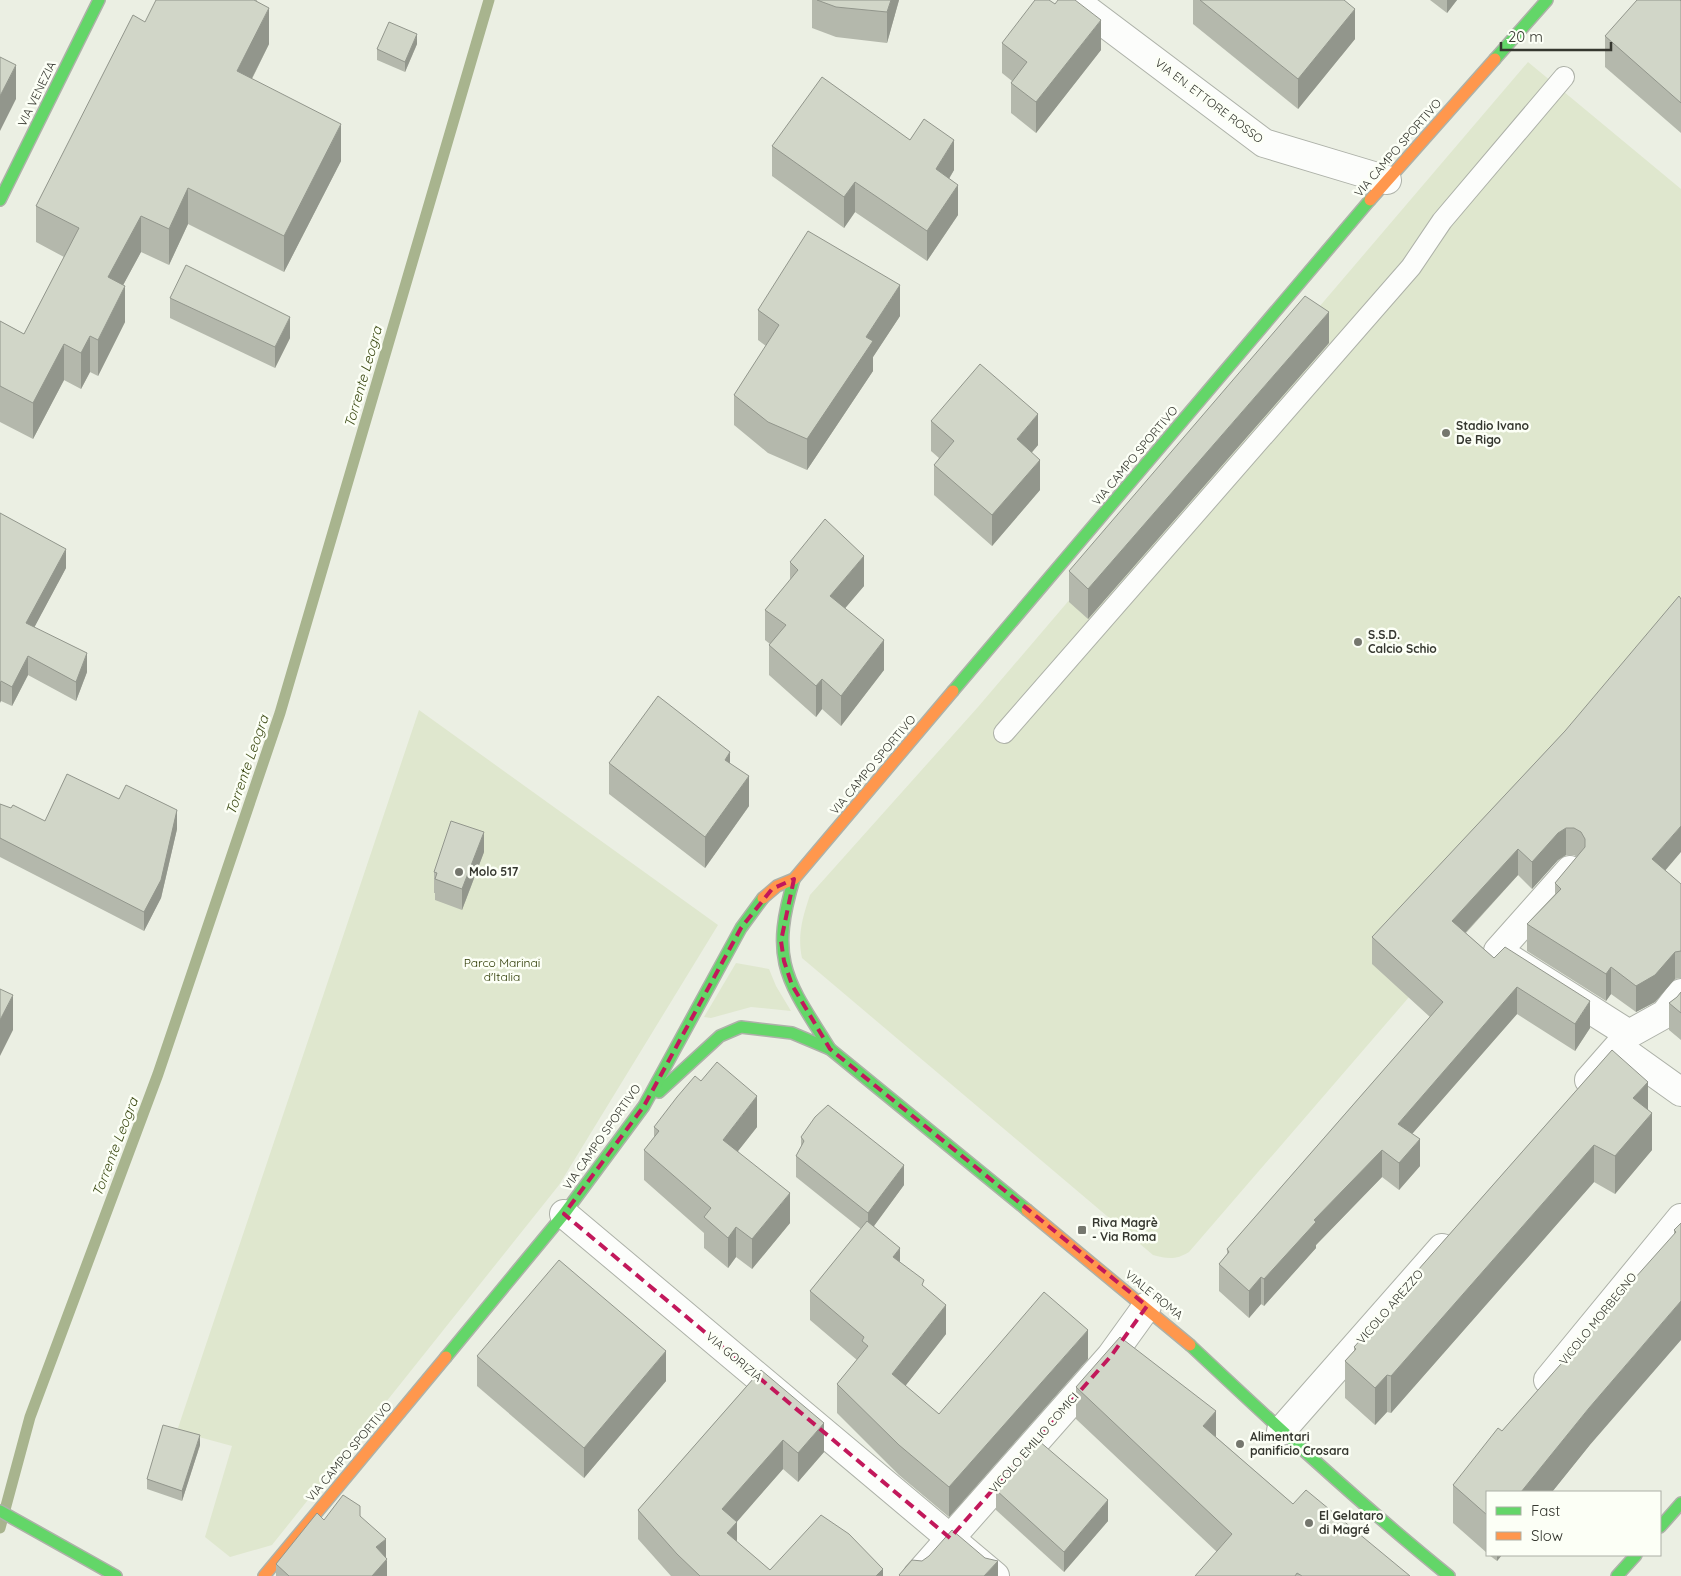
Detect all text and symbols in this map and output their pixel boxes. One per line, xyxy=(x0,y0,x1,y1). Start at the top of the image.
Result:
scale bar xyxy=(1501,20,1611,52)
text: 20 m xyxy=(1508,27,1543,46)
street label: VIA EN. ETTORE ROSSO xyxy=(1152,55,1266,146)
street label: VIA VENEZIA xyxy=(14,58,59,129)
street label: VIA CAMPO SPORTIVO xyxy=(1351,95,1444,200)
water label: Torrente Leogra xyxy=(340,323,386,430)
street label: VIA CAMPO SPORTIVO xyxy=(1089,403,1181,509)
place label: Stadio Ivano De Rigo xyxy=(1456,418,1530,447)
marker: Stadio Ivano De Rigo xyxy=(1440,427,1452,439)
place label: S.S.D. Calcio Schio xyxy=(1368,627,1437,656)
marker: S.S.D. Calcio Schio xyxy=(1352,636,1364,648)
water label: Torrente Leogra xyxy=(221,711,273,817)
street label: VIA CAMPO SPORTIVO xyxy=(827,712,919,818)
place label: Molo 517 xyxy=(469,864,519,879)
marker: Molo 517 xyxy=(453,866,465,878)
park label: Parco Marinai d'Italia xyxy=(464,955,540,984)
street label: VIA CAMPO SPORTIVO xyxy=(559,1081,644,1192)
water label: Torrente Leogra xyxy=(88,1094,143,1199)
place label: Riva Magrè - Via Roma xyxy=(1092,1215,1158,1244)
marker: Riva Magrè - Via Roma xyxy=(1076,1224,1088,1236)
street label: VICOLO AREZZO xyxy=(1353,1266,1426,1347)
street label: VIALE ROMA xyxy=(1122,1267,1186,1323)
street label: VICOLO MORBEGNO xyxy=(1556,1269,1640,1368)
street label: VIA GORIZIA xyxy=(703,1329,766,1385)
street label: VICOLO EMILIO COMICI xyxy=(986,1389,1082,1496)
street label: VIA CAMPO SPORTIVO xyxy=(303,1399,395,1505)
place label: Alimentari panificio Crosara xyxy=(1250,1429,1349,1458)
marker: Alimentari panificio Crosara xyxy=(1234,1438,1246,1450)
legend xyxy=(1486,1491,1661,1556)
text: Fast xyxy=(1531,1501,1560,1520)
place label: El Gelataro di Magré xyxy=(1319,1508,1384,1537)
marker: El Gelataro di Magré xyxy=(1303,1517,1315,1529)
text: Slow xyxy=(1531,1526,1563,1545)

